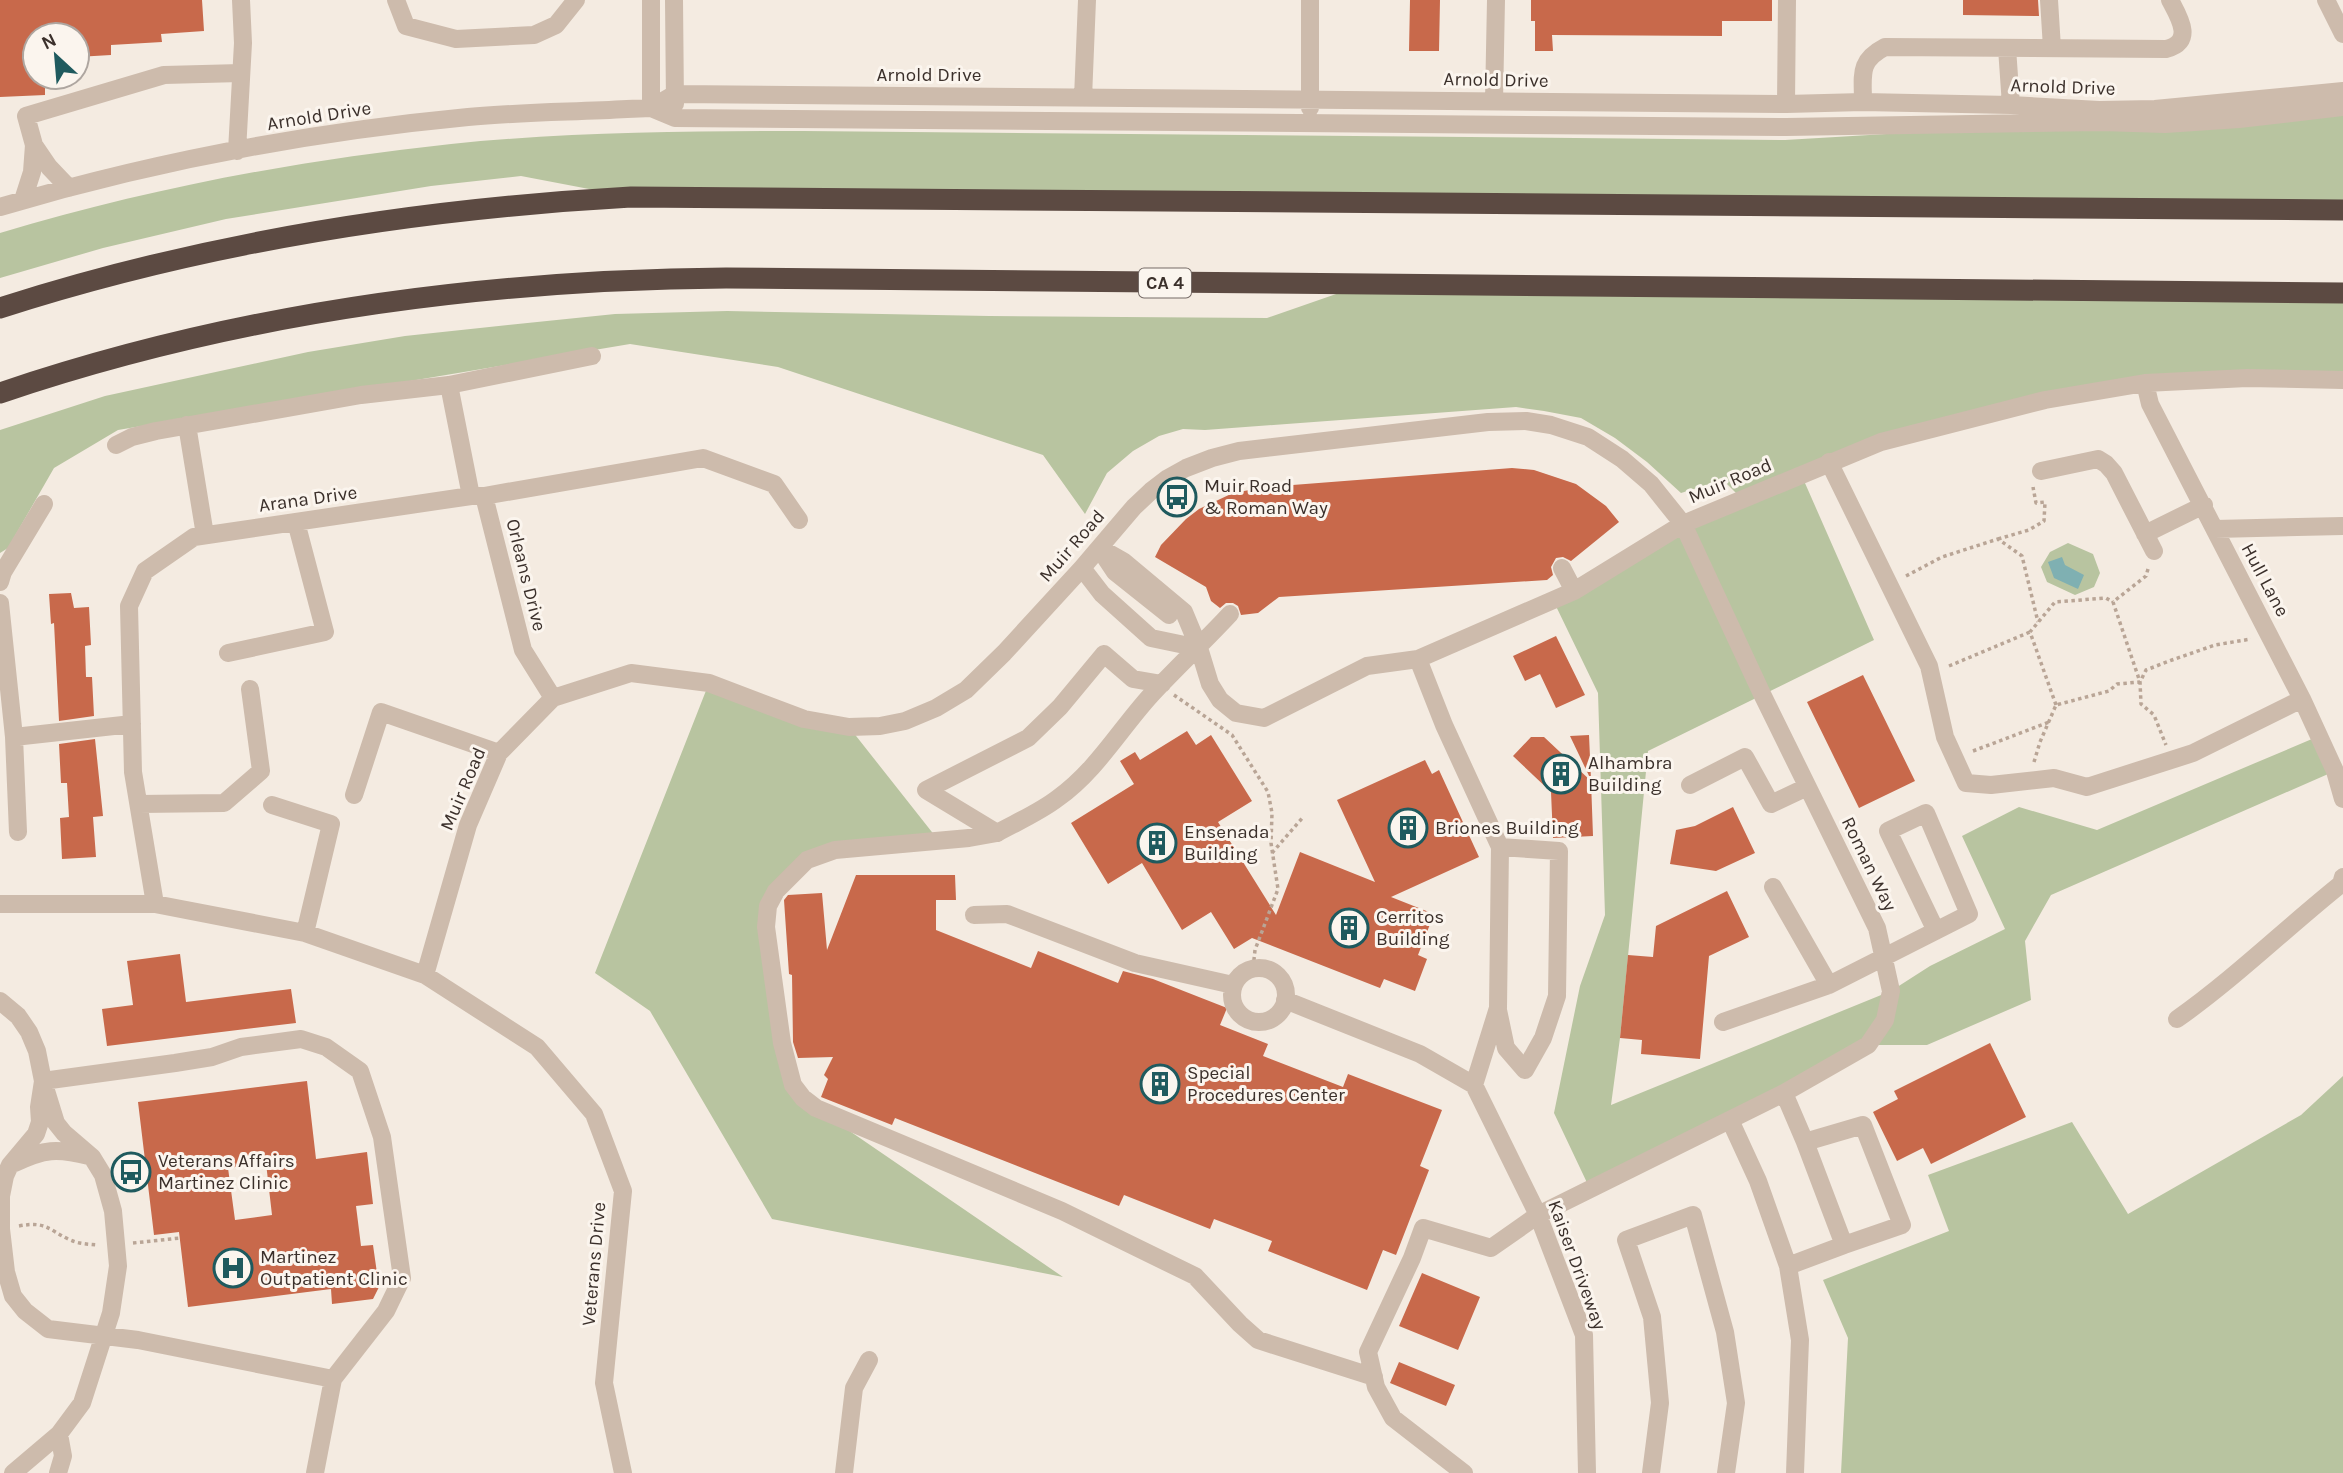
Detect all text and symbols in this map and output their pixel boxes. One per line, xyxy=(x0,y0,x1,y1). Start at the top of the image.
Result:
north arrow xyxy=(21,21,91,91)
text: N xyxy=(38,29,60,54)
street label: Arnold Drive xyxy=(876,64,982,86)
street label: Arnold Drive xyxy=(1443,68,1549,92)
street label: Arnold Drive xyxy=(2010,74,2116,100)
street label: Arnold Drive xyxy=(265,97,373,135)
road number: CA 4 xyxy=(1139,268,1191,298)
street label: Muir Road xyxy=(1685,454,1775,508)
place label: Muir Road & Roman Way xyxy=(1204,475,1328,519)
bus stop icon: Muir Road & Roman Way xyxy=(1156,476,1198,518)
street label: Arana Drive xyxy=(257,481,359,517)
street label: Muir Road xyxy=(1035,505,1109,587)
street label: Orleans Drive xyxy=(501,517,551,633)
street label: Hull Lane xyxy=(2237,540,2293,620)
street label: Muir Road xyxy=(436,744,490,834)
place label: Alhambra Building xyxy=(1588,752,1673,796)
building icon: Alhambra Building xyxy=(1540,753,1582,795)
building icon: Briones Building xyxy=(1387,807,1429,849)
street label: Roman Way xyxy=(1837,813,1901,915)
place label: Briones Building xyxy=(1435,817,1579,839)
place label: Ensenada Building xyxy=(1184,821,1270,865)
building icon: Ensenada Building xyxy=(1136,822,1178,864)
place label: Cerritos Building xyxy=(1376,906,1450,950)
building icon: Cerritos Building xyxy=(1328,907,1370,949)
place label: Special Procedures Center xyxy=(1187,1062,1345,1106)
building icon: Special Procedures Center xyxy=(1139,1063,1181,1105)
place label: Veterans Affairs Martinez Clinic xyxy=(158,1150,295,1194)
bus stop icon: Veterans Affairs Martinez Clinic xyxy=(110,1151,152,1193)
street label: Kaiser Driveway xyxy=(1543,1197,1611,1333)
street label: Veterans Drive xyxy=(578,1201,610,1327)
place label: Martinez Outpatient Clinic xyxy=(260,1246,408,1290)
hospital icon: Martinez Outpatient Clinic xyxy=(212,1247,254,1289)

